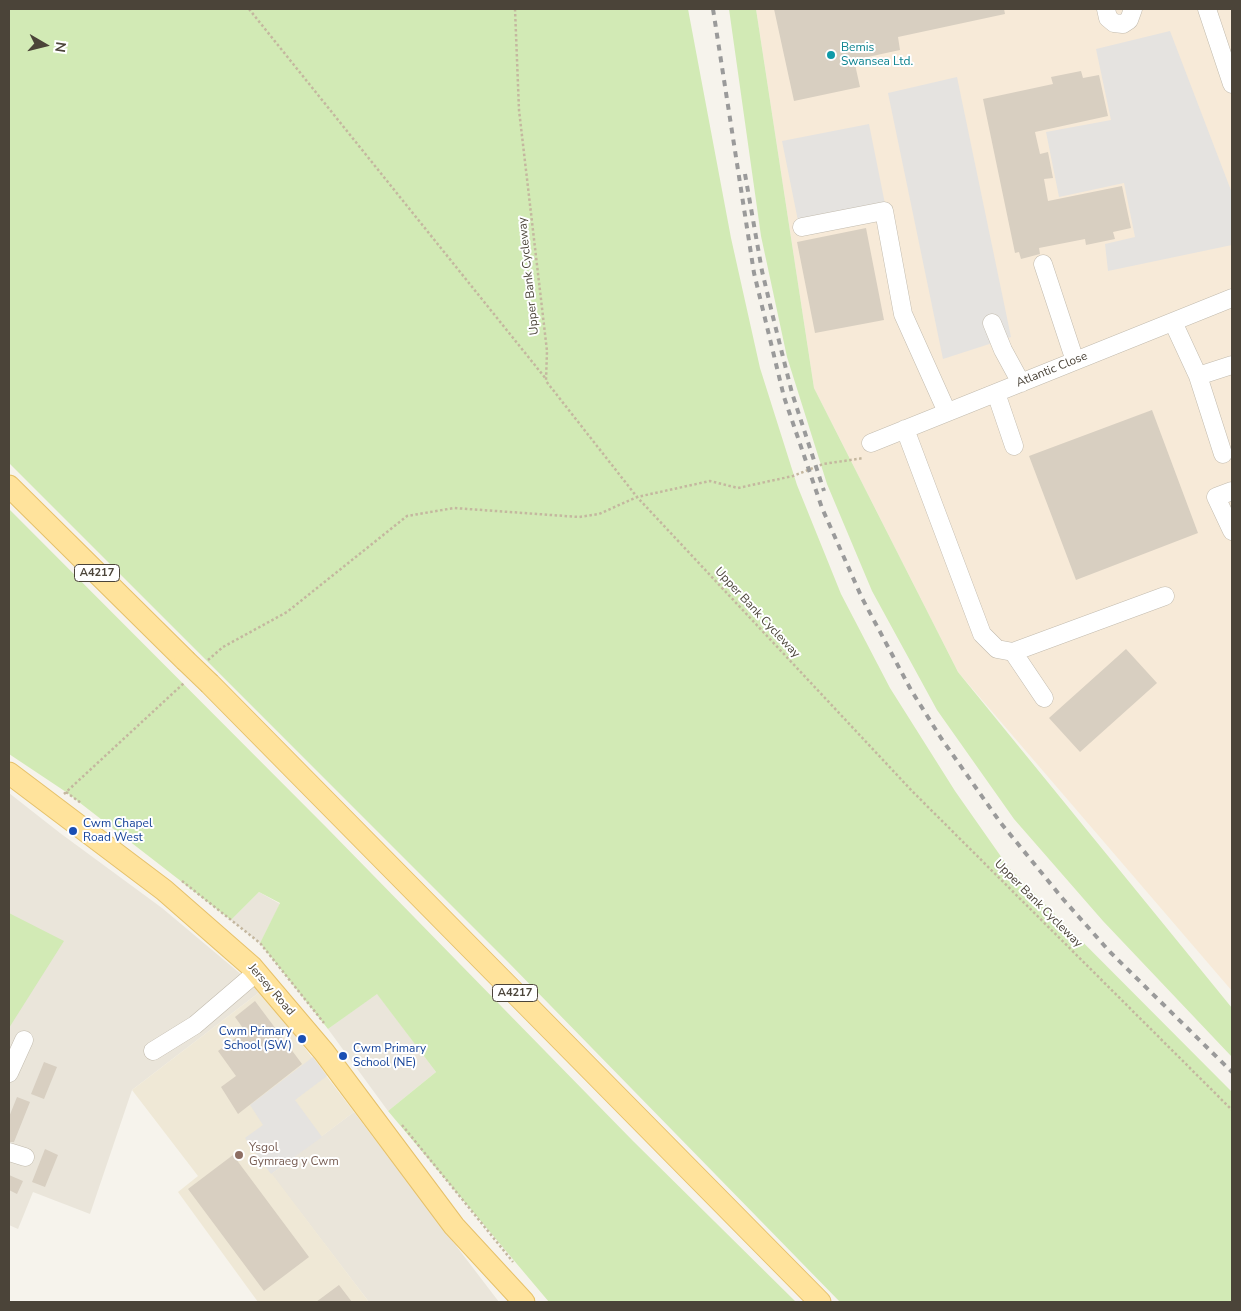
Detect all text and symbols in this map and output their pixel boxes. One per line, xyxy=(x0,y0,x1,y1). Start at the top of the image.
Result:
north arrow xyxy=(20,20,70,70)
text: N xyxy=(50,41,70,54)
place label: Bemis Swansea Ltd. xyxy=(841,41,913,69)
marker: Bemis Swansea Ltd. xyxy=(825,49,837,61)
street label: Upper Bank Cycleway xyxy=(516,216,542,336)
street label: Atlantic Close xyxy=(1014,349,1090,391)
road number: A4217 xyxy=(74,564,120,582)
street label: Upper Bank Cycleway xyxy=(711,565,803,661)
place label: Cwm Chapel Road West xyxy=(83,817,152,845)
marker: Cwm Chapel Road West xyxy=(67,825,79,837)
street label: Upper Bank Cycleway xyxy=(991,857,1085,951)
street label: Jersey Road xyxy=(245,961,297,1019)
road number: A4217 xyxy=(492,984,538,1001)
place label: Cwm Primary School (SW) xyxy=(219,1025,292,1053)
marker: Cwm Primary School (SW) xyxy=(296,1033,308,1045)
place label: Cwm Primary School (NE) xyxy=(353,1042,426,1070)
marker: Cwm Primary School (NE) xyxy=(337,1050,349,1062)
place label: Ysgol Gymraeg y Cwm xyxy=(249,1141,339,1169)
marker: Ysgol Gymraeg y Cwm xyxy=(233,1149,245,1161)

